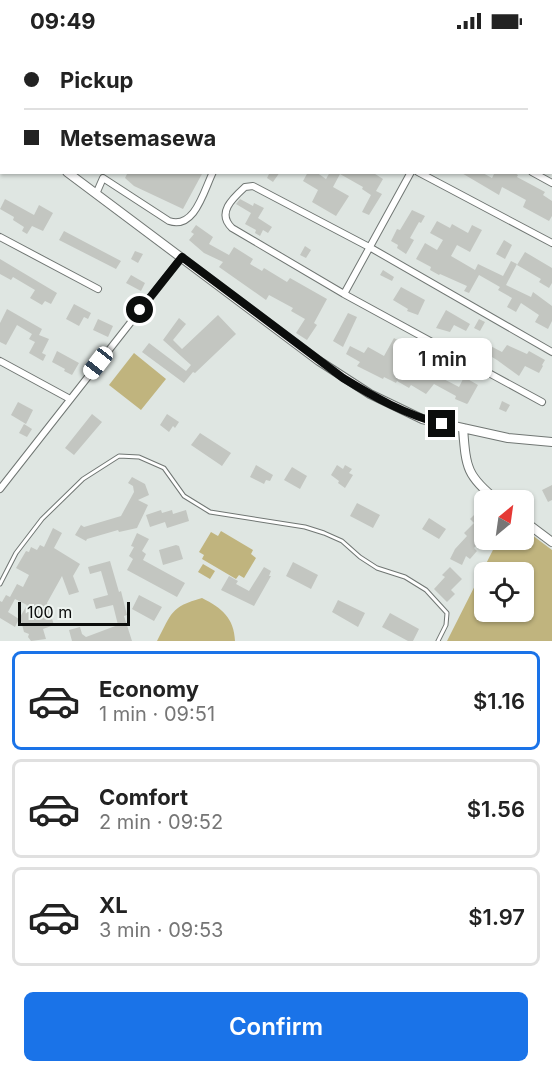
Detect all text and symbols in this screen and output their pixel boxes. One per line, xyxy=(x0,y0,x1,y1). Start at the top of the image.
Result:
text: 09:49 xyxy=(30,8,96,34)
text: Pickup xyxy=(60,67,134,93)
text: Metsemasewa xyxy=(60,125,216,151)
route start xyxy=(126,296,153,323)
callout: 1 min xyxy=(392,337,492,379)
car xyxy=(80,343,116,383)
text: 1 min xyxy=(418,347,467,371)
route end xyxy=(428,410,455,437)
north arrow xyxy=(474,490,534,550)
map controls xyxy=(474,490,534,622)
button: locate xyxy=(474,562,534,622)
scale bar xyxy=(18,599,130,626)
text: 100 m xyxy=(27,602,72,622)
icon: car xyxy=(27,674,81,728)
text: Economy xyxy=(99,676,199,702)
text: $1.16 xyxy=(473,688,525,714)
text: 1 min · 09:51 xyxy=(99,702,215,726)
icon: car xyxy=(27,782,81,836)
text: Comfort xyxy=(99,784,188,810)
text: $1.56 xyxy=(467,796,525,822)
text: 2 min · 09:52 xyxy=(99,810,223,834)
icon: car xyxy=(27,890,81,944)
text: XL xyxy=(99,892,128,918)
text: $1.97 xyxy=(468,904,525,930)
text: 3 min · 09:53 xyxy=(99,918,223,942)
button: Confirm xyxy=(24,992,528,1061)

